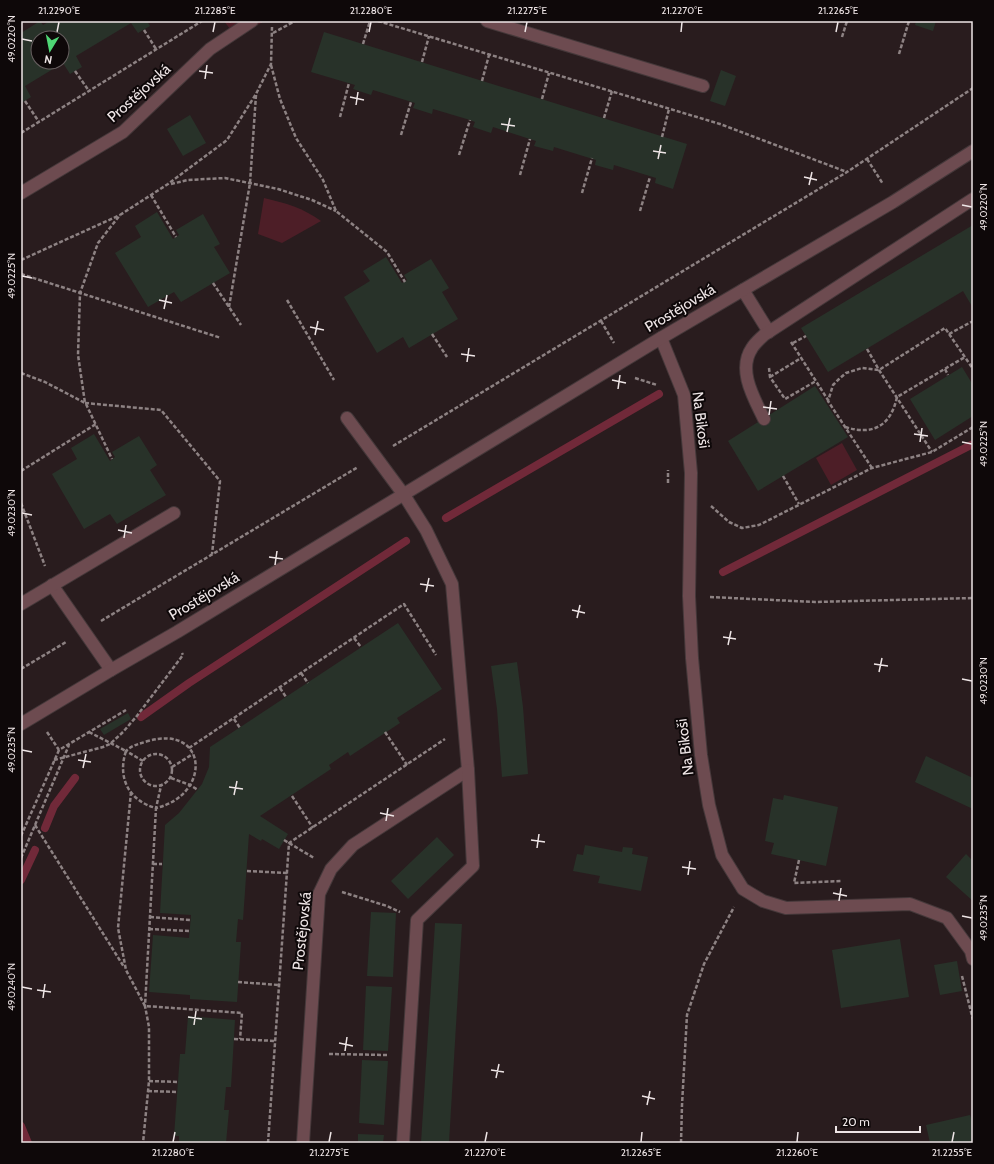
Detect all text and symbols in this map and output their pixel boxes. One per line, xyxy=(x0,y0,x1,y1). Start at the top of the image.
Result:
text: 21.2290°E xyxy=(38,4,81,17)
text: 21.2285°E xyxy=(195,4,236,17)
text: 21.2280°E xyxy=(350,4,393,17)
text: 21.2275°E xyxy=(507,4,547,17)
text: 21.2270°E xyxy=(661,4,703,17)
text: 21.2265°E xyxy=(818,4,859,17)
text: 49.0220°N xyxy=(5,15,18,63)
north arrow xyxy=(30,30,70,70)
text: N xyxy=(43,52,53,67)
street label: Prostějovská xyxy=(104,59,175,126)
text: 49.0220°N xyxy=(977,183,990,231)
text: 49.0225°N xyxy=(5,253,18,299)
street label: Prostějovská xyxy=(642,280,719,336)
street label: Na Bikoši xyxy=(689,391,713,449)
text: 49.0225°N xyxy=(977,421,990,467)
text: 49.0230°N xyxy=(5,489,18,537)
street label: Prostějovská xyxy=(166,568,243,624)
text: 49.0230°N xyxy=(977,657,990,705)
street label: Na Bikoši xyxy=(673,718,697,776)
text: 49.0235°N xyxy=(5,727,18,773)
street label: Prostějovská xyxy=(289,890,315,971)
text: 49.0235°N xyxy=(977,895,990,941)
text: 49.0240°N xyxy=(5,963,18,1011)
scale bar xyxy=(836,1108,920,1134)
text: 20 m xyxy=(842,1114,870,1129)
text: 21.2280°E xyxy=(152,1146,195,1159)
text: 21.2275°E xyxy=(309,1146,349,1159)
text: 21.2270°E xyxy=(464,1146,506,1159)
text: 21.2265°E xyxy=(621,1146,662,1159)
text: 21.2260°E xyxy=(776,1146,819,1159)
text: 21.2255°E xyxy=(932,1146,973,1159)

